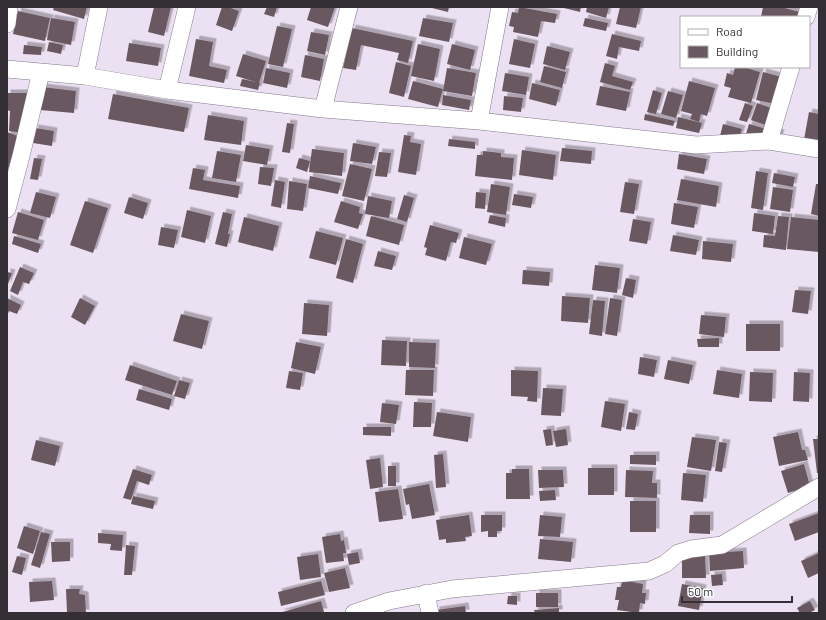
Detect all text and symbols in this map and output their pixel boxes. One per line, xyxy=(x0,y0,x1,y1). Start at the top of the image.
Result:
legend xyxy=(680,16,810,68)
text: Road xyxy=(716,24,743,38)
text: Building xyxy=(716,44,758,58)
scale bar xyxy=(682,578,792,604)
text: 50 m xyxy=(688,584,713,598)

